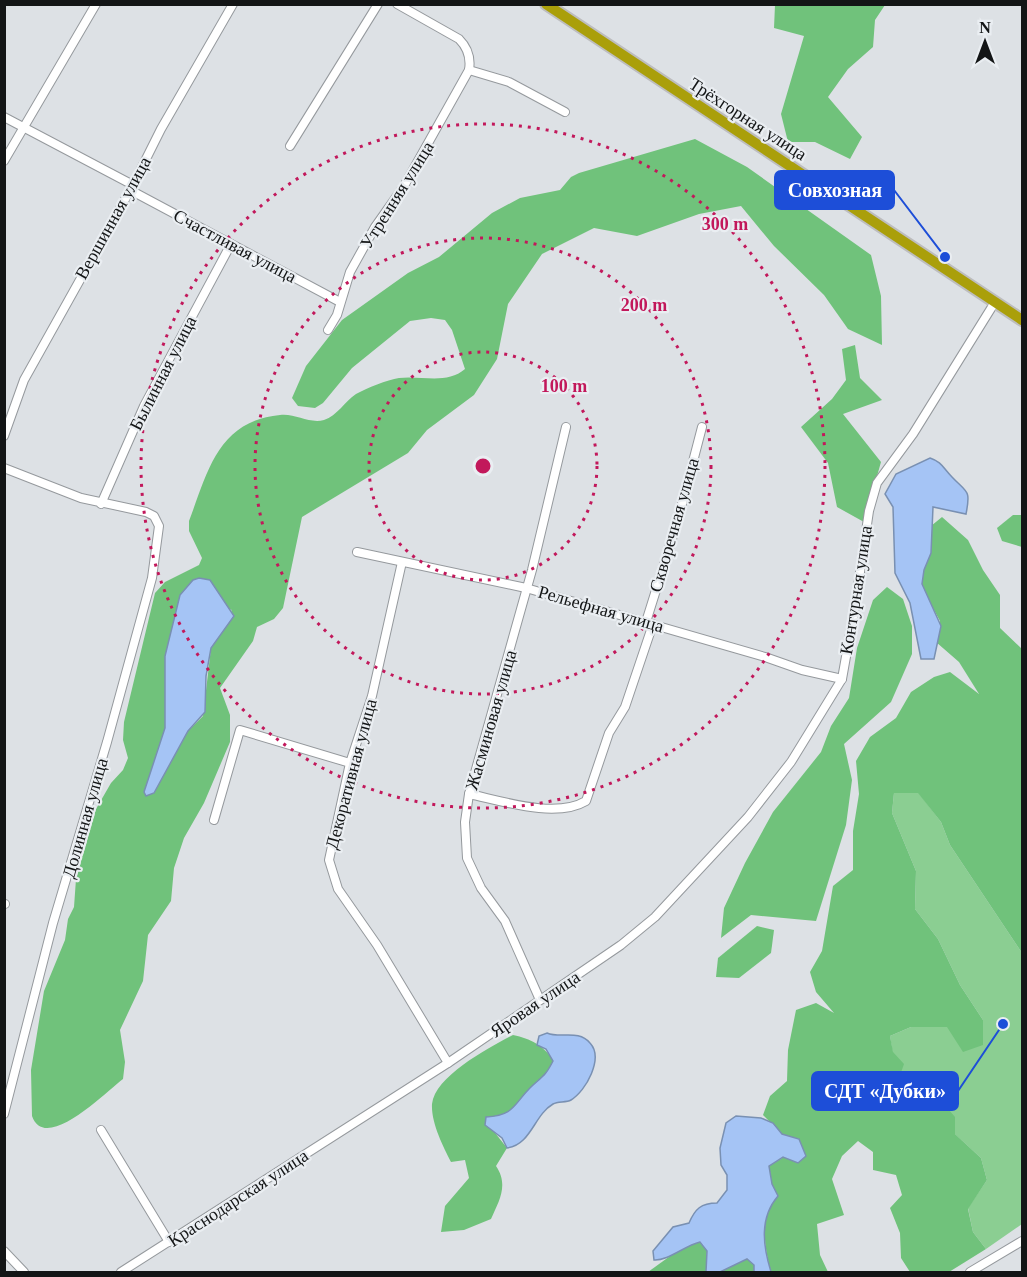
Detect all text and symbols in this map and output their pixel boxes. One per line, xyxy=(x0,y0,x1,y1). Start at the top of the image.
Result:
north arrow xyxy=(955,12,1015,72)
text: N xyxy=(979,19,991,36)
street label: Трёхгорная улица xyxy=(685,74,811,164)
street label: Утренняя улица xyxy=(356,138,438,252)
street label: Вершинная улица xyxy=(71,153,155,283)
callout: Совхозная xyxy=(775,171,894,209)
text: Совхозная xyxy=(788,179,882,201)
street label: Счастливая улица xyxy=(170,205,300,287)
text: 300 m xyxy=(702,214,748,234)
text: 200 m xyxy=(621,295,667,315)
street label: Былинная улица xyxy=(126,313,200,433)
text: 100 m xyxy=(541,376,587,396)
centre of rings xyxy=(473,456,493,476)
street label: Скворечная улица xyxy=(645,456,703,594)
street label: Контурная улица xyxy=(836,524,876,656)
street label: Рельефная улица xyxy=(536,582,666,636)
street label: Жасминовая улица xyxy=(461,648,521,792)
street label: Декоративная улица xyxy=(321,697,381,851)
street label: Долинная улица xyxy=(58,756,112,880)
street label: Яровая улица xyxy=(487,967,583,1041)
callout: СДТ «Дубки» xyxy=(812,1072,958,1110)
text: СДТ «Дубки» xyxy=(824,1080,946,1103)
street label: Краснодарская улица xyxy=(164,1145,312,1251)

